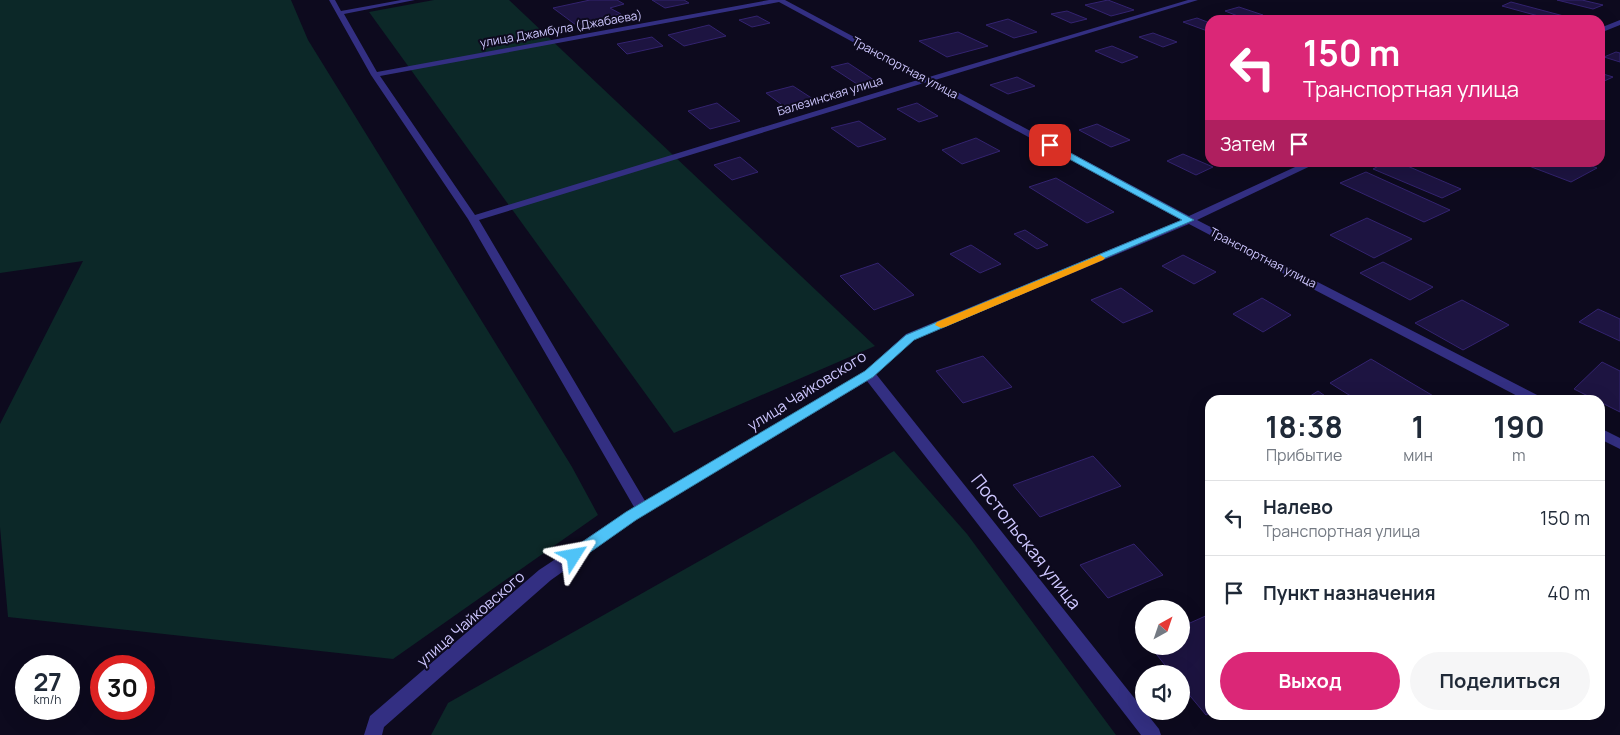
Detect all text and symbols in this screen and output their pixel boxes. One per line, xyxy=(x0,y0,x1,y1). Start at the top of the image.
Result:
street label: улица Джамбула (Джабаева) xyxy=(478,6,643,51)
text: 150 m xyxy=(1303,29,1400,77)
street label: Транспортная улица xyxy=(849,32,961,103)
icon: left xyxy=(1220,35,1285,100)
street label: Балезинская улица xyxy=(775,71,885,120)
text: Транспортная улица xyxy=(1303,74,1519,104)
pin xyxy=(1029,124,1071,166)
icon: arrive xyxy=(1285,130,1313,158)
icon: arrive xyxy=(1036,131,1064,159)
text: Затем xyxy=(1220,131,1275,157)
street label: Транспортная улица xyxy=(1207,223,1320,292)
street label: улица Чайковского xyxy=(743,345,870,436)
text: 18:38 xyxy=(1265,406,1343,447)
text: 1 xyxy=(1411,406,1425,447)
text: 190 xyxy=(1493,406,1545,447)
text: Прибытие xyxy=(1266,444,1342,466)
text: мин xyxy=(1403,444,1433,466)
text: m xyxy=(1512,444,1526,466)
street label: Постольская улица xyxy=(966,469,1087,614)
text: Налево xyxy=(1263,494,1333,520)
icon: left xyxy=(1220,504,1248,532)
text: 150 m xyxy=(1540,505,1590,531)
text: Транспортная улица xyxy=(1263,520,1420,542)
position arrow xyxy=(547,529,599,581)
street label: улица Чайковского xyxy=(412,566,529,671)
icon: arrive xyxy=(1220,579,1248,607)
text: Пункт назначения xyxy=(1263,580,1436,606)
text: 40 m xyxy=(1547,580,1590,606)
north arrow xyxy=(1135,600,1190,655)
map controls xyxy=(1135,600,1190,720)
button: Выход xyxy=(1220,652,1400,710)
button: Поделиться xyxy=(1410,652,1590,710)
speed limit sign: 30 xyxy=(90,655,155,720)
text: 27 xyxy=(33,664,62,699)
button: sound xyxy=(1135,665,1190,720)
text: km/h xyxy=(34,691,61,708)

